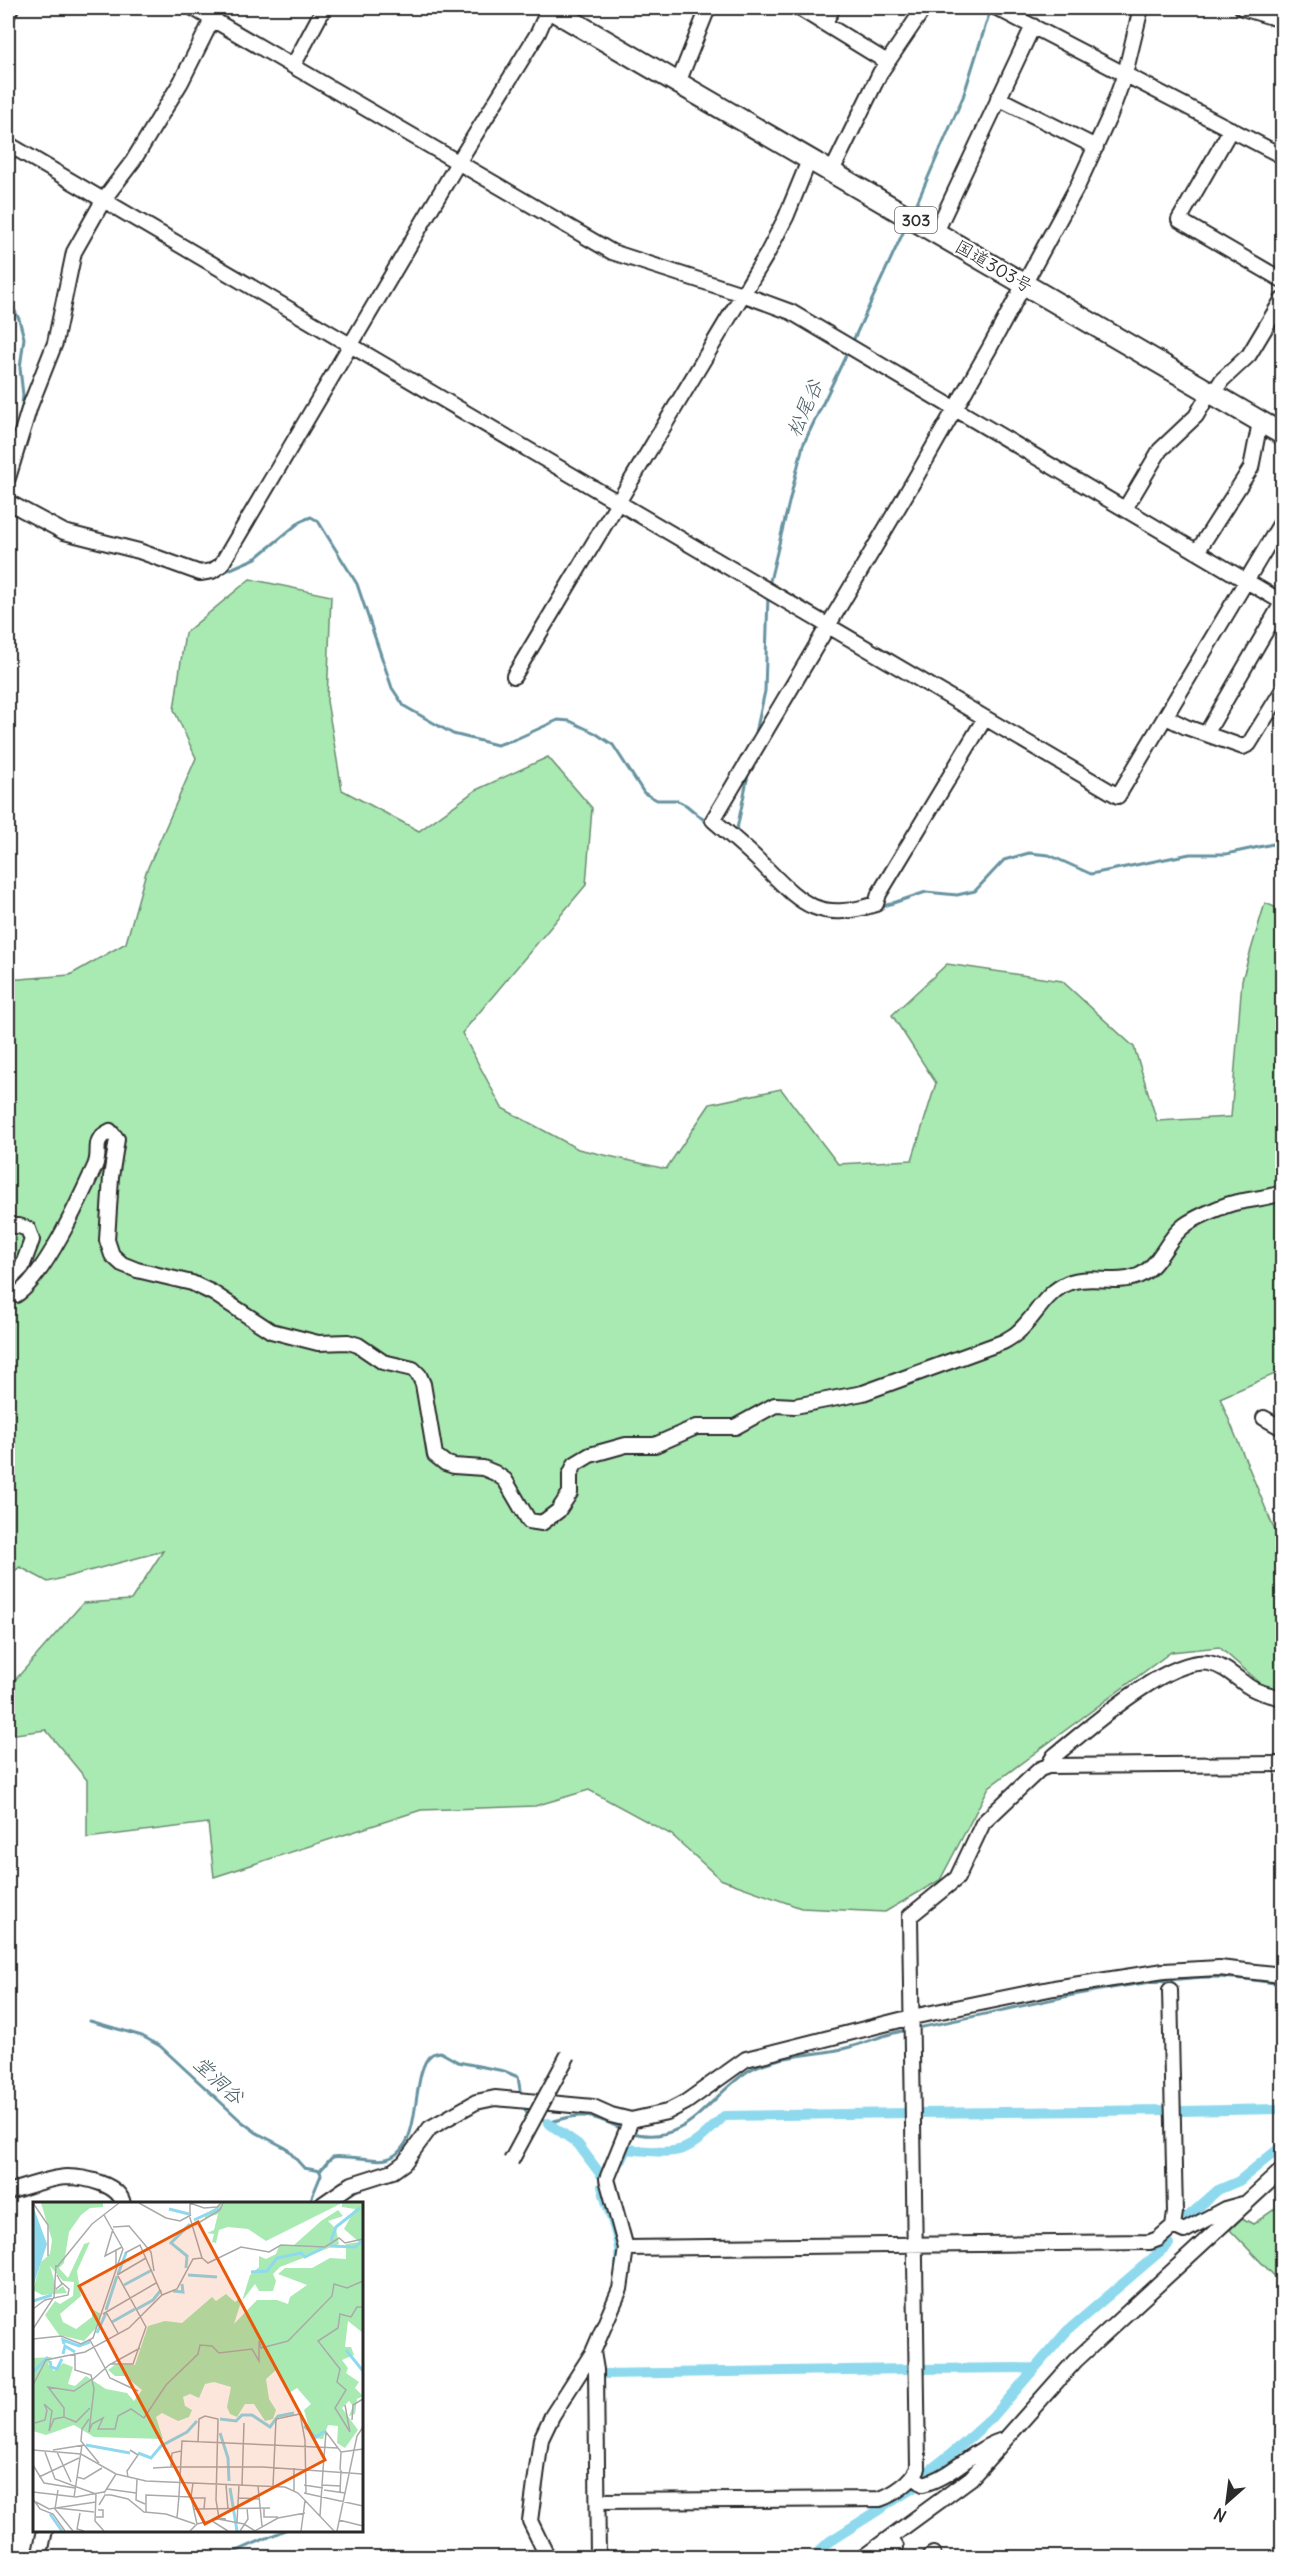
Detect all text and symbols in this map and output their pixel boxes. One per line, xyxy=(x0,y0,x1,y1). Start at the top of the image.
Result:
road number: 303 xyxy=(895,207,937,233)
street label: 国道303号 xyxy=(951,234,1037,298)
water label: 松尾谷 xyxy=(780,375,828,440)
water label: 堂洞谷 xyxy=(189,2050,250,2110)
inset map xyxy=(33,2202,363,2532)
north arrow xyxy=(1197,2472,1257,2532)
text: N xyxy=(1210,2504,1230,2527)

